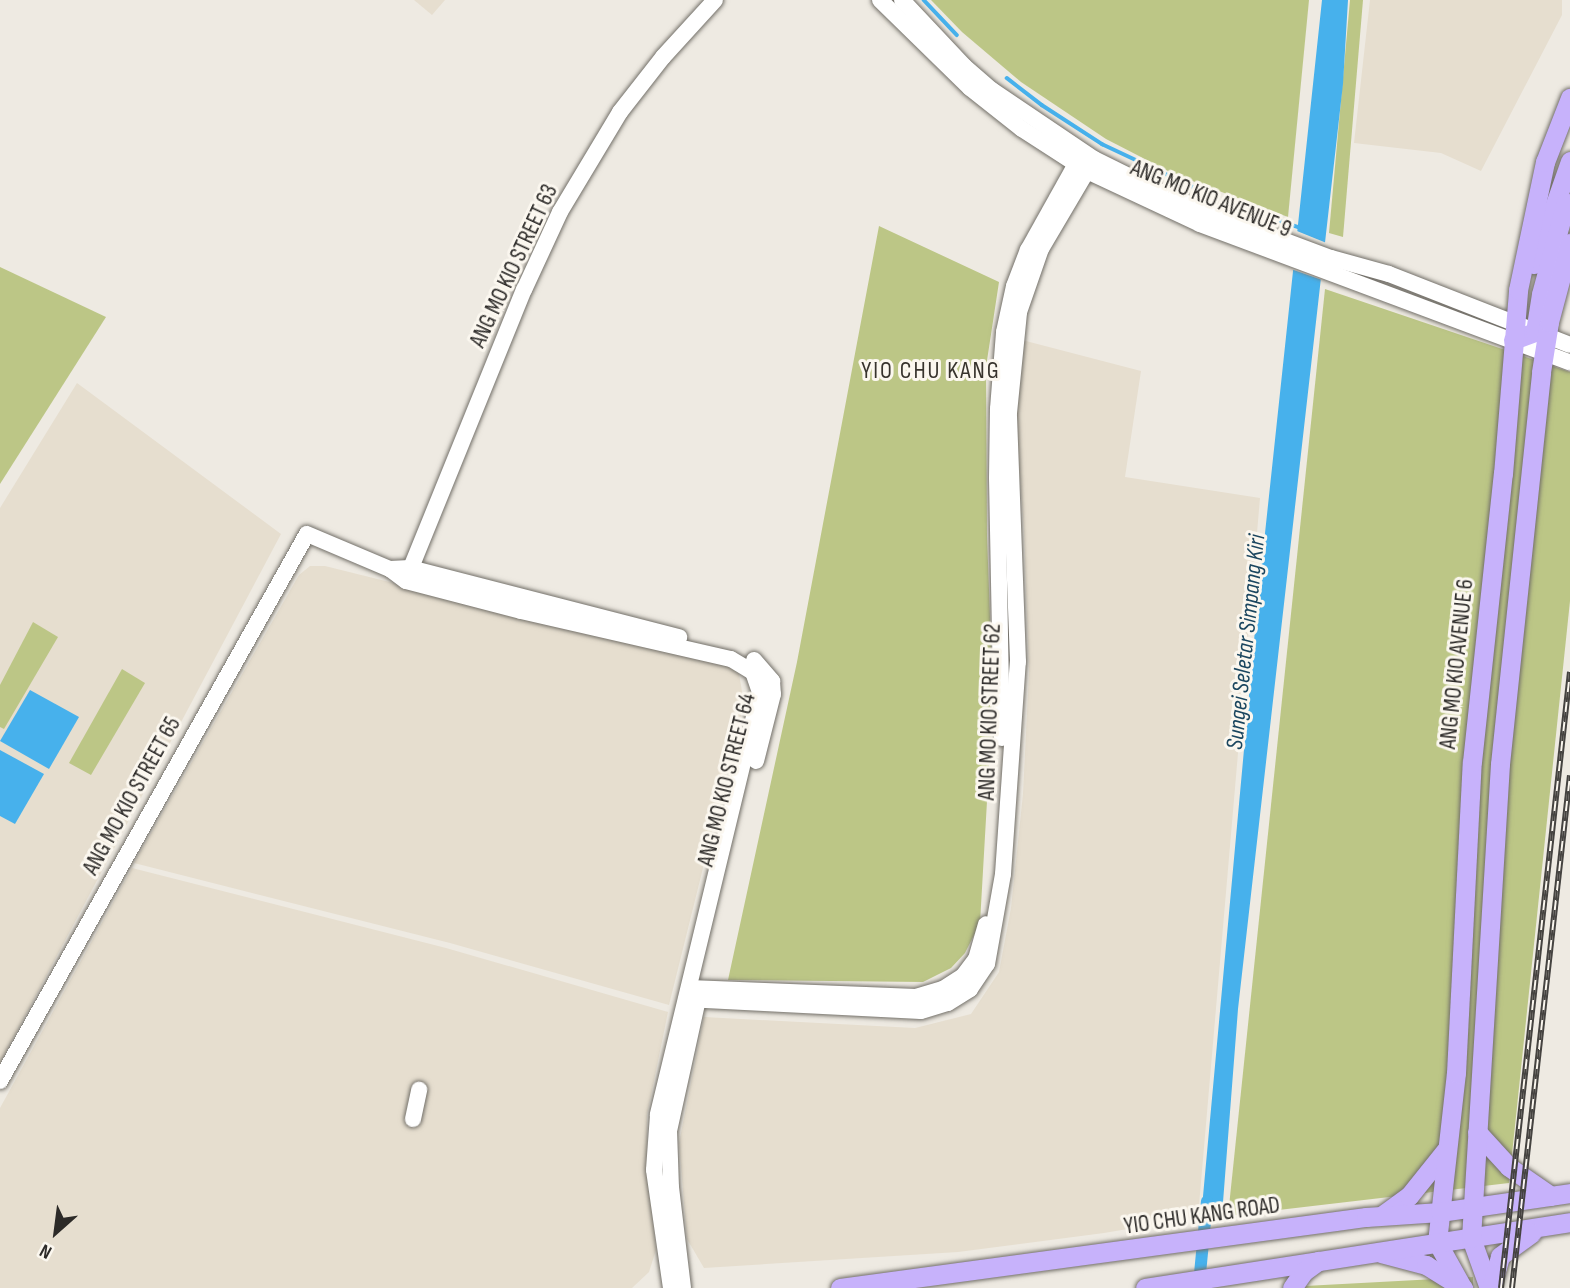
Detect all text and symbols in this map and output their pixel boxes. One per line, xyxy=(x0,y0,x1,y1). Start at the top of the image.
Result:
street label: ANG MO KIO AVENUE 9 xyxy=(1127,154,1295,244)
street label: ANG MO KIO STREET 63 xyxy=(464,180,564,352)
district label: YIO CHU KANG xyxy=(863,357,999,385)
water label: Sungei Seletar Simpang Kiri xyxy=(1220,533,1272,751)
street label: ANG MO KIO AVENUE 6 xyxy=(1434,578,1480,750)
street label: ANG MO KIO STREET 62 xyxy=(973,623,1007,801)
street label: ANG MO KIO STREET 64 xyxy=(692,691,762,869)
street label: ANG MO KIO STREET 65 xyxy=(77,712,187,880)
street label: YIO CHU KANG ROAD xyxy=(1122,1191,1282,1241)
north arrow xyxy=(21,1197,91,1267)
text: N xyxy=(36,1238,56,1264)

